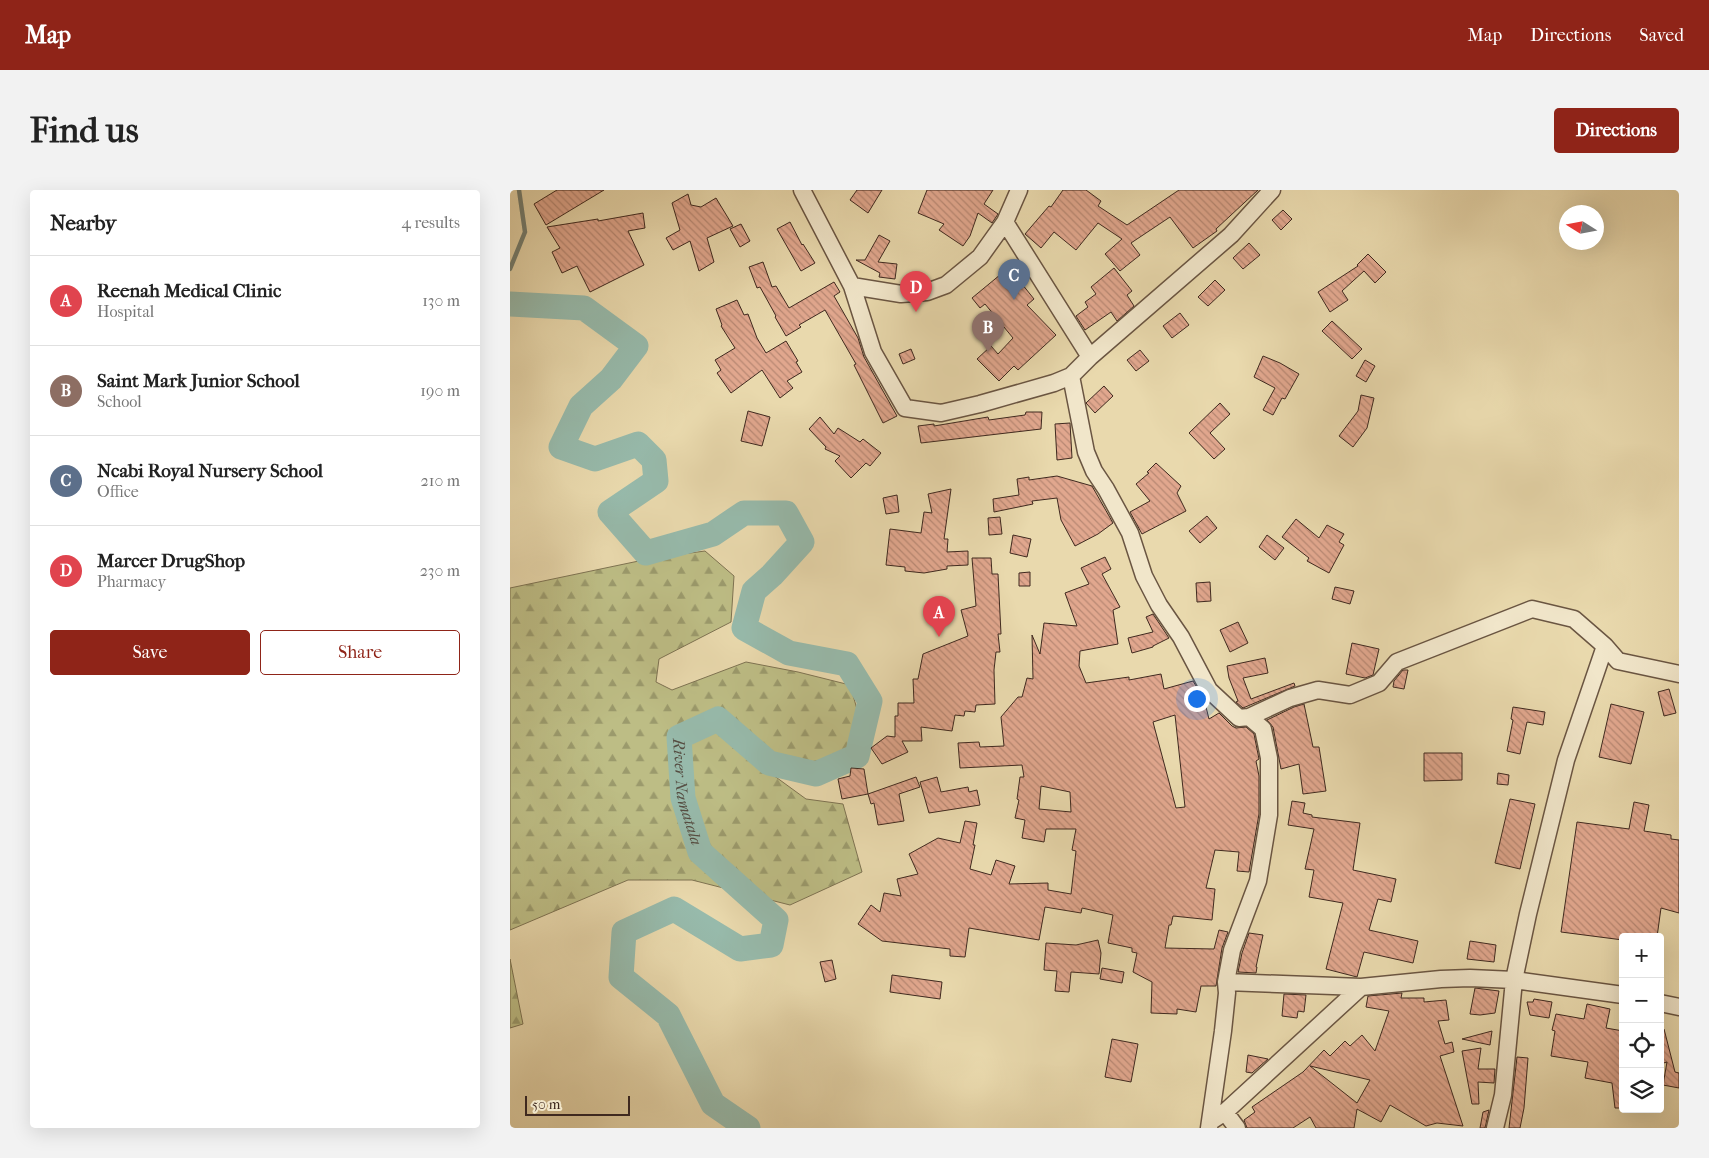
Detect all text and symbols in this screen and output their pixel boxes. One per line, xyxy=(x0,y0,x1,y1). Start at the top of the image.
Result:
text: Map xyxy=(25,21,71,49)
text: Map xyxy=(1468,25,1502,46)
text: Directions xyxy=(1530,25,1611,46)
text: Saved xyxy=(1639,25,1684,46)
button: Directions xyxy=(1554,108,1679,153)
text: Find us xyxy=(30,110,139,151)
north arrow xyxy=(1559,205,1604,250)
text: Nearby xyxy=(50,211,116,235)
text: 4 results xyxy=(402,213,460,232)
pin: C xyxy=(998,259,1030,300)
pin: D xyxy=(900,271,932,312)
text: Reenah Medical Clinic xyxy=(97,280,281,302)
text: A xyxy=(61,291,71,310)
text: 130 m xyxy=(422,291,460,310)
text: Hospital xyxy=(97,302,154,321)
pin: B xyxy=(972,311,1004,352)
text: Saint Mark Junior School xyxy=(97,370,300,392)
text: B xyxy=(61,381,71,400)
text: 190 m xyxy=(420,381,460,400)
text: School xyxy=(97,392,142,411)
text: Ncabi Royal Nursery School xyxy=(97,460,323,482)
text: C xyxy=(61,471,71,490)
text: 210 m xyxy=(421,471,460,490)
text: Office xyxy=(97,482,139,501)
text: Marcer DrugShop xyxy=(97,550,245,572)
text: D xyxy=(60,561,72,580)
text: 230 m xyxy=(420,561,460,580)
text: Pharmacy xyxy=(97,572,166,591)
pin: A xyxy=(923,596,955,637)
button: Save xyxy=(50,630,250,675)
button: Share xyxy=(260,630,460,675)
your location xyxy=(1184,686,1210,712)
water label: River Namatala xyxy=(669,737,706,847)
map controls xyxy=(1619,933,1664,1113)
button: + xyxy=(1619,933,1664,978)
button: − xyxy=(1619,978,1664,1023)
button: locate xyxy=(1619,1023,1664,1068)
button: layers xyxy=(1619,1068,1664,1113)
scale bar xyxy=(525,1093,630,1116)
text: 50 m xyxy=(532,1096,560,1113)

